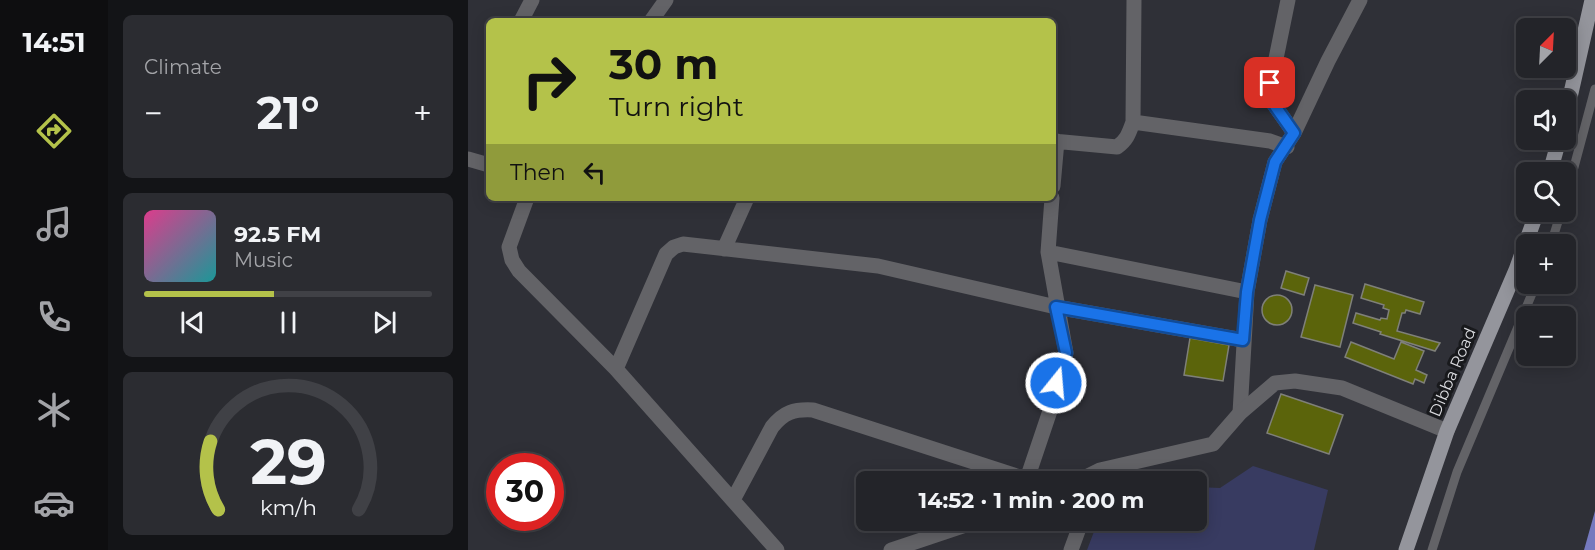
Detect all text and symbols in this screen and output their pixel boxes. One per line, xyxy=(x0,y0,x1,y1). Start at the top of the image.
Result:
north arrow xyxy=(1516,18,1576,78)
map controls xyxy=(1516,18,1576,366)
text: 14:51 xyxy=(22,26,86,59)
text: 30 m xyxy=(609,38,718,90)
icon: right xyxy=(510,42,588,120)
text: Climate xyxy=(144,55,222,79)
pin xyxy=(1244,57,1295,108)
icon: arrive xyxy=(1253,66,1286,99)
text: 21° xyxy=(256,85,320,140)
text: Turn right xyxy=(609,90,744,123)
button: sound xyxy=(1516,90,1576,150)
text: − xyxy=(144,93,163,133)
text: + xyxy=(413,93,432,133)
icon: directions xyxy=(33,110,75,152)
icon: left xyxy=(578,156,611,189)
text: Then xyxy=(510,159,566,186)
button: search xyxy=(1516,162,1576,222)
icon: music xyxy=(33,203,75,245)
text: 92.5 FM xyxy=(234,221,321,248)
button: + xyxy=(1516,234,1576,294)
text: Music xyxy=(234,248,293,272)
icon: phone xyxy=(33,296,75,338)
icon: previous xyxy=(176,306,209,339)
icon: pause xyxy=(272,306,305,339)
icon: next xyxy=(368,306,401,339)
button: − xyxy=(1516,306,1576,366)
street label: Dibba Road xyxy=(1425,325,1480,419)
position arrow xyxy=(1024,351,1088,415)
icon: climate xyxy=(33,389,75,431)
text: 29 xyxy=(250,425,326,501)
speed limit sign: 30 xyxy=(486,453,564,531)
icon: car xyxy=(33,482,75,524)
text: 14:52 · 1 min · 200 m xyxy=(919,487,1144,514)
text: km/h xyxy=(259,495,317,521)

